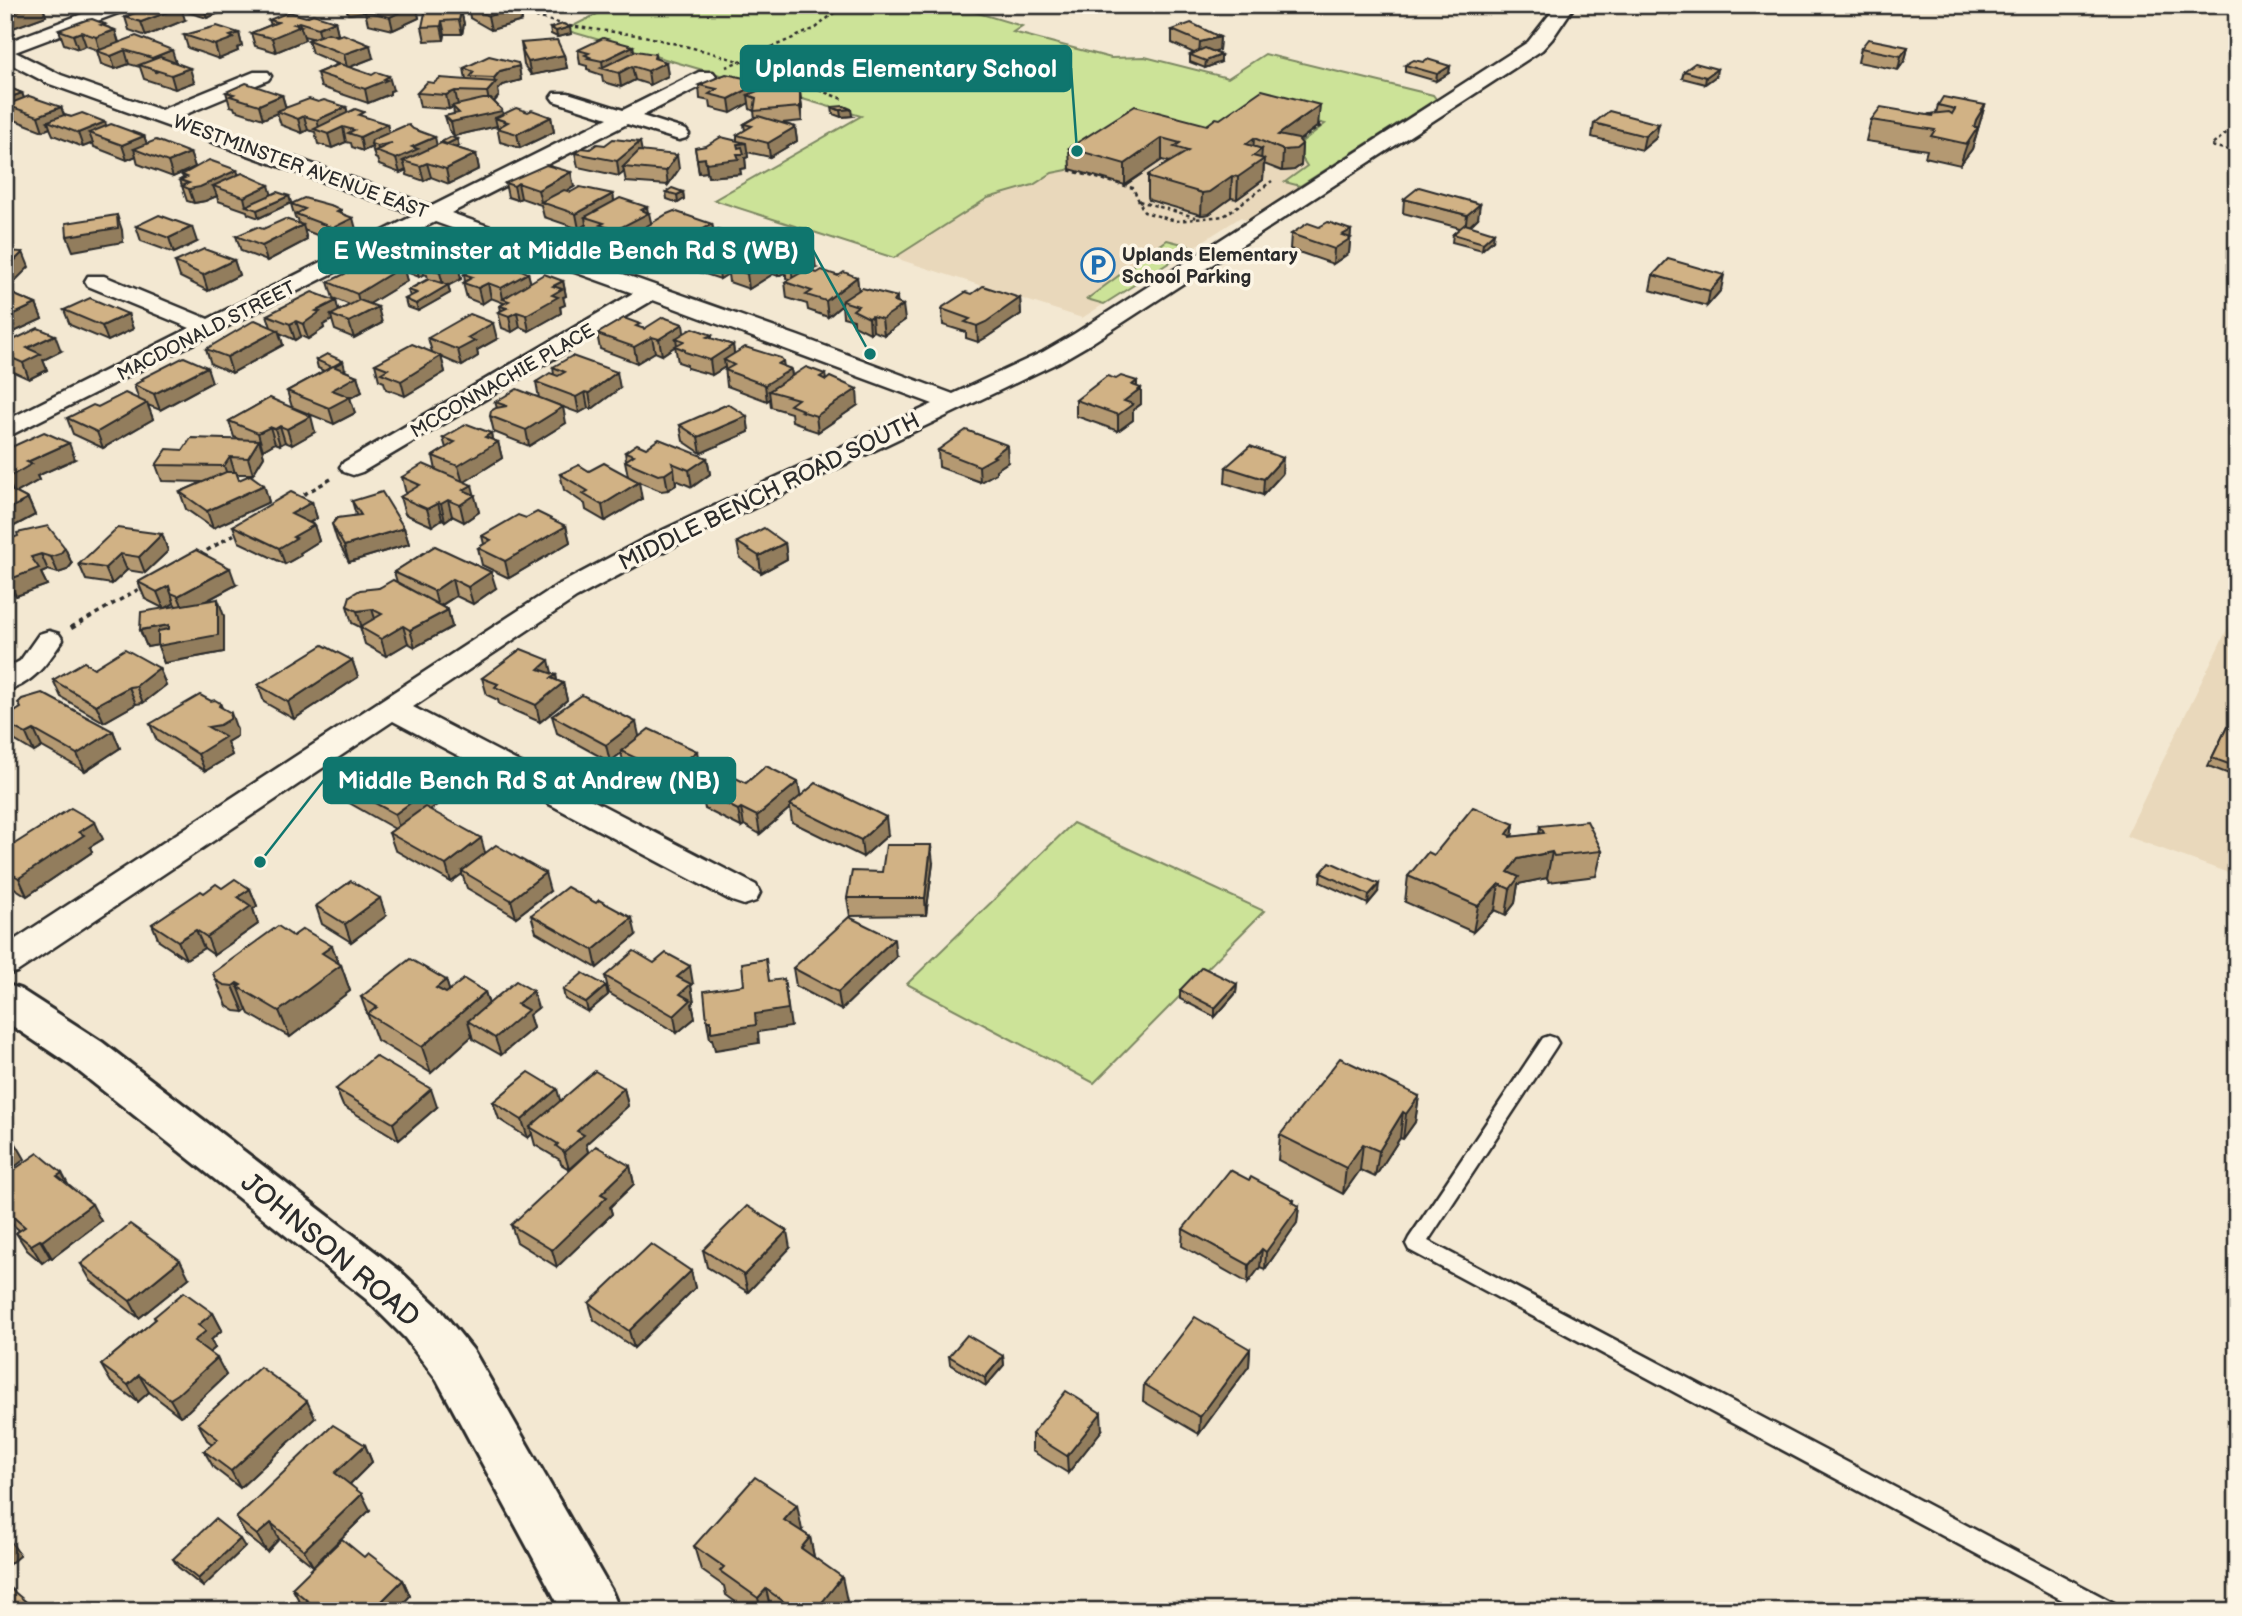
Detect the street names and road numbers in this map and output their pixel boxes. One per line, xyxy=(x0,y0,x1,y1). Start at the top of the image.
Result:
street label: WESTMINSTER AVENUE EAST xyxy=(170,111,432,225)
street label: MACDONALD STREET xyxy=(114,276,300,386)
street label: MCCONNACHIE PLACE xyxy=(407,319,599,443)
street label: MIDDLE BENCH ROAD SOUTH xyxy=(614,407,924,577)
street label: JOHNSON ROAD xyxy=(234,1166,426,1334)

